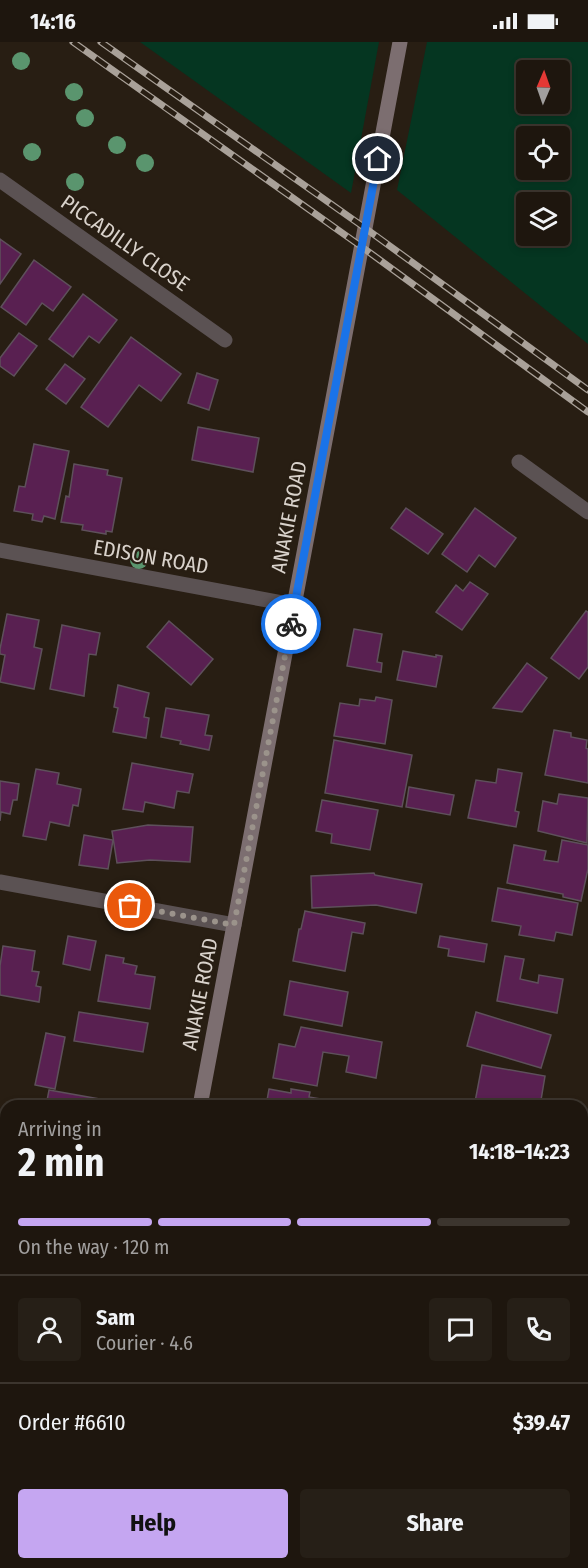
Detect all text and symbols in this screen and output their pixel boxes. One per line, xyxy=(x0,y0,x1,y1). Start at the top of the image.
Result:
text: 14:16 xyxy=(30,8,76,35)
north arrow xyxy=(516,60,570,114)
map controls xyxy=(516,60,570,246)
button: locate xyxy=(516,126,570,180)
pin xyxy=(352,133,403,184)
icon: home xyxy=(361,142,394,175)
street label: PICCADILLY CLOSE xyxy=(56,189,194,297)
button: layers xyxy=(516,192,570,246)
street label: ANAKIE ROAD xyxy=(265,459,313,575)
street label: EDISON ROAD xyxy=(91,534,211,580)
courier xyxy=(261,594,321,654)
icon: bike xyxy=(275,608,308,641)
pin xyxy=(104,880,155,931)
icon: bag xyxy=(113,889,146,922)
street label: ANAKIE ROAD xyxy=(176,936,224,1052)
text: Arriving in xyxy=(18,1117,102,1141)
text: 14:18–14:23 xyxy=(469,1138,570,1165)
text: 2 min xyxy=(18,1140,104,1186)
text: On the way · 120 m xyxy=(18,1235,169,1259)
button: person xyxy=(18,1298,81,1361)
button: chat xyxy=(429,1298,492,1361)
button: phone xyxy=(507,1298,570,1361)
text: Sam xyxy=(96,1304,135,1331)
text: Courier · 4.6 xyxy=(96,1331,193,1355)
text: Order #6610 xyxy=(18,1409,126,1436)
text: $39.47 xyxy=(513,1409,570,1436)
button: Help xyxy=(18,1489,288,1558)
button: Share xyxy=(300,1489,570,1558)

